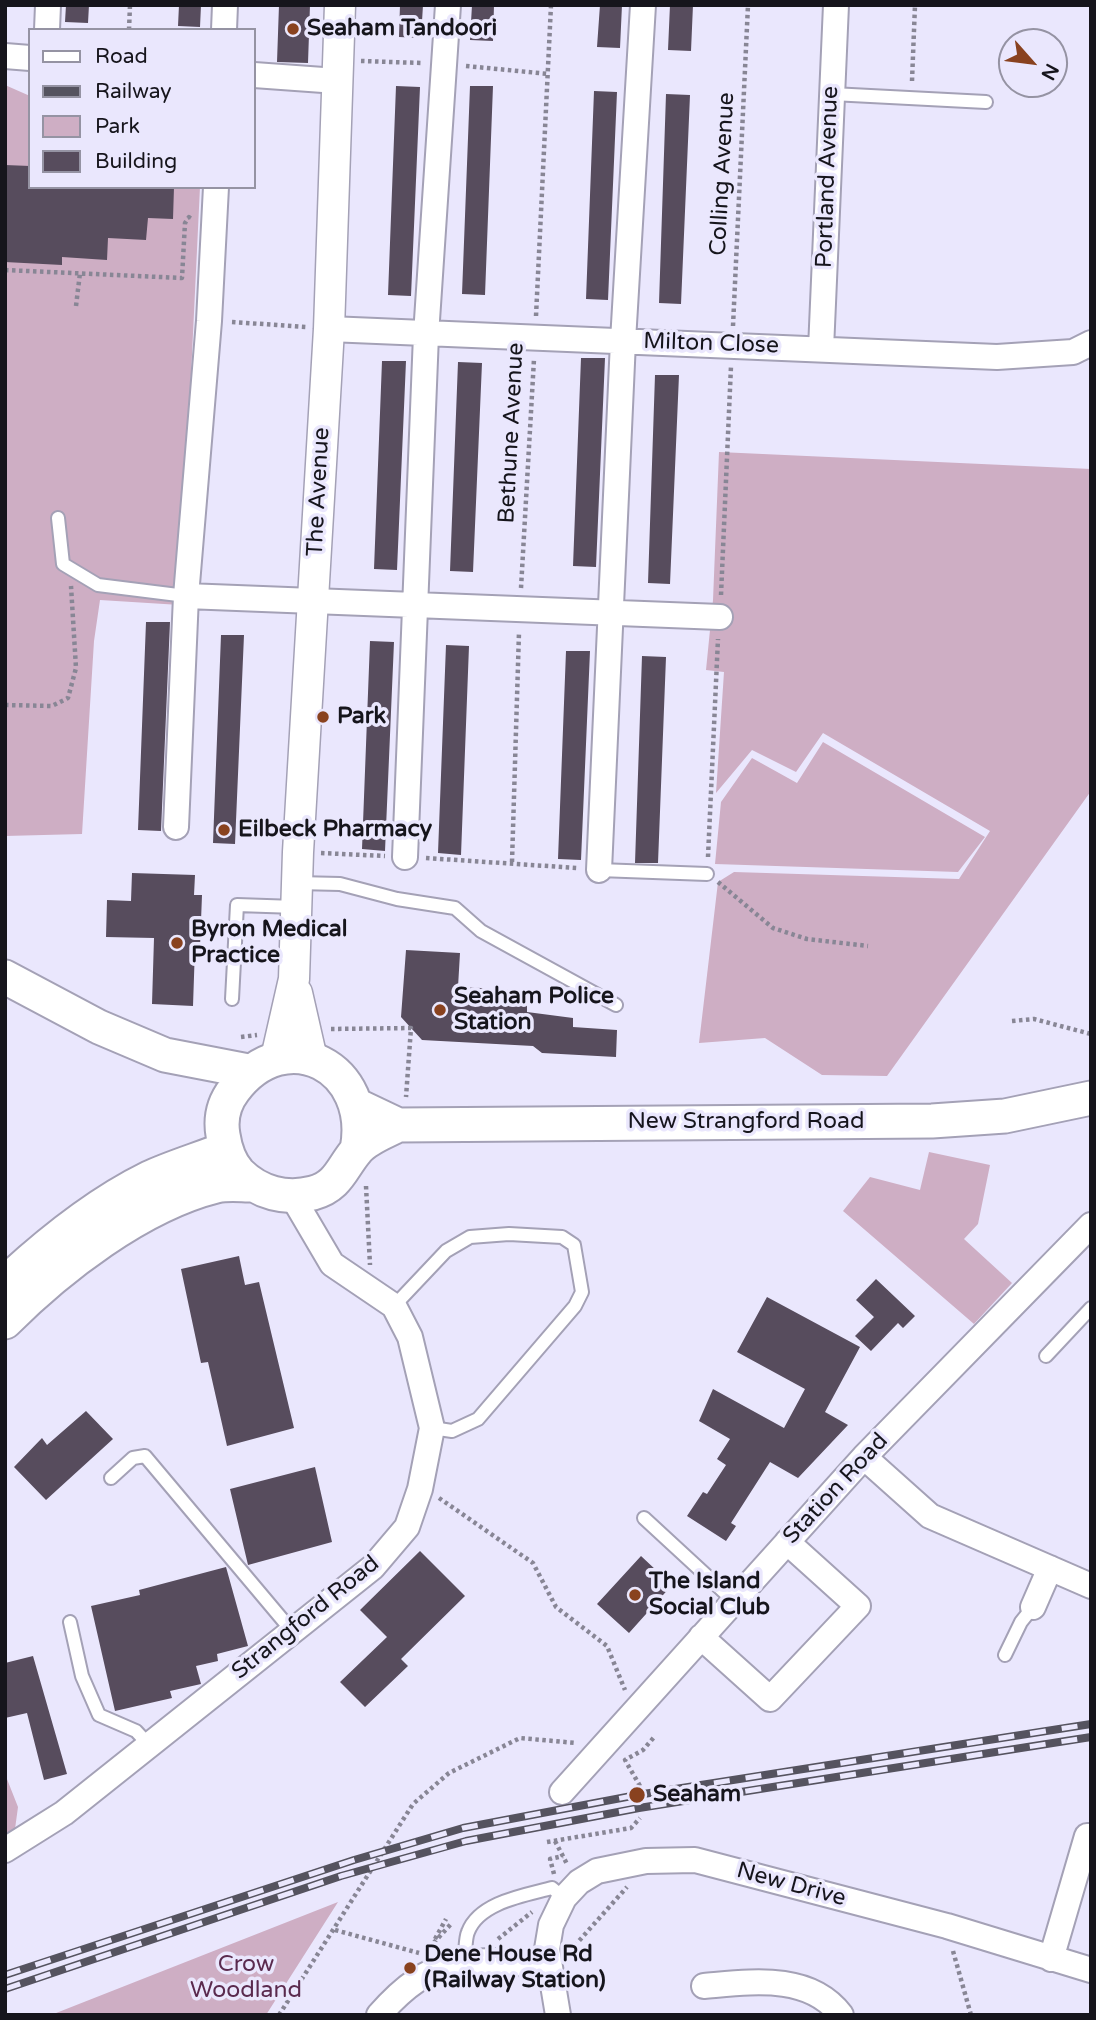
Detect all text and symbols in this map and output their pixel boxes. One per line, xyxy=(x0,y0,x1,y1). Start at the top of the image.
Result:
place label: Seaham Tandoori xyxy=(307,15,497,43)
marker: Seaham Tandoori xyxy=(285,21,301,37)
legend xyxy=(28,28,256,189)
north arrow xyxy=(998,28,1068,98)
text: Road xyxy=(95,44,148,69)
text: N xyxy=(1036,60,1063,84)
text: Railway xyxy=(95,79,172,104)
street label: Portland Avenue xyxy=(811,85,845,269)
street label: Colling Avenue xyxy=(705,92,741,256)
text: Park xyxy=(95,114,140,139)
text: Building xyxy=(95,149,177,174)
street label: Milton Close xyxy=(643,328,779,360)
street label: Bethune Avenue xyxy=(493,342,531,524)
street label: The Avenue xyxy=(302,427,336,557)
place label: Park xyxy=(337,703,386,731)
marker: Park xyxy=(315,709,331,725)
place label: Eilbeck Pharmacy xyxy=(238,816,432,844)
marker: Eilbeck Pharmacy xyxy=(216,822,232,838)
place label: Byron Medical Practice xyxy=(191,916,347,970)
marker: Byron Medical Practice xyxy=(169,935,185,951)
place label: Seaham Police Station xyxy=(454,983,614,1037)
marker: Seaham Police Station xyxy=(432,1002,448,1018)
street label: New Strangford Road xyxy=(628,1108,864,1136)
street label: Station Road xyxy=(778,1428,894,1550)
street label: Strangford Road xyxy=(227,1550,385,1686)
place label: The Island Social Club xyxy=(649,1568,770,1622)
marker: The Island Social Club xyxy=(627,1587,643,1603)
place label: Seaham xyxy=(653,1781,741,1809)
marker: Seaham xyxy=(627,1785,647,1805)
street label: New Drive xyxy=(733,1857,849,1913)
place label: Dene House Rd (Railway Station) xyxy=(424,1941,606,1995)
park label: Crow Woodland xyxy=(190,1951,302,2005)
marker: Dene House Rd (Railway Station) xyxy=(402,1960,418,1976)

